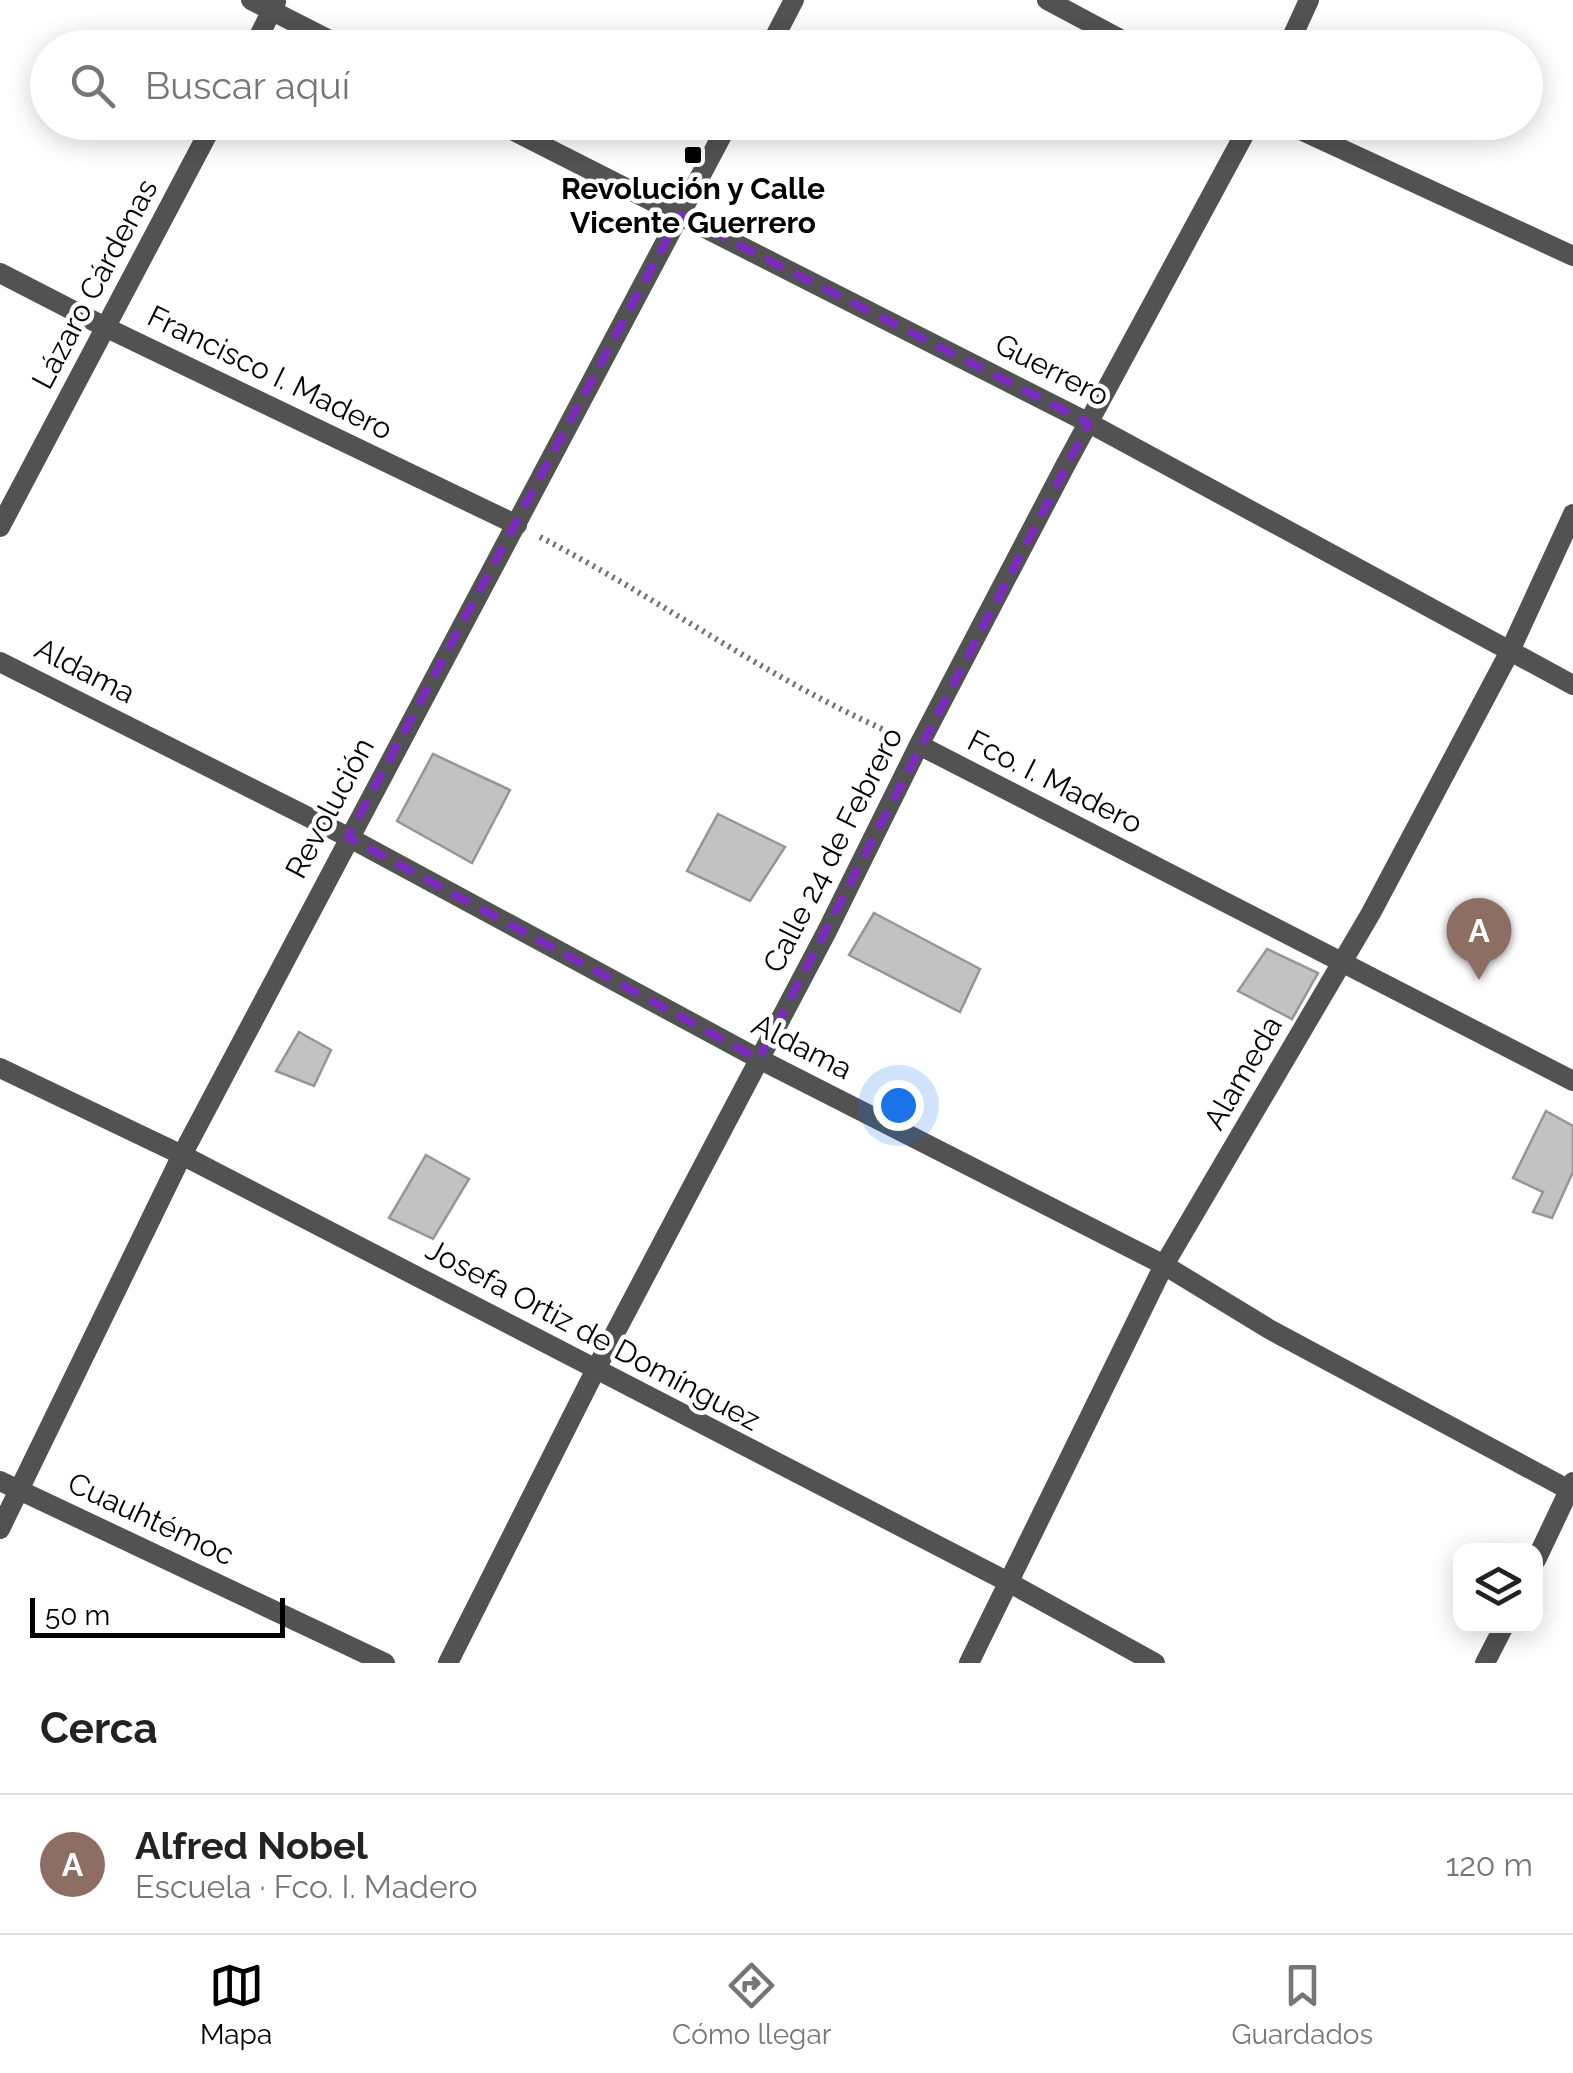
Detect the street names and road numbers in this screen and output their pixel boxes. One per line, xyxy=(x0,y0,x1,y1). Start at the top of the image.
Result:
street label: Lázaro Cárdenas xyxy=(25,173,165,394)
street label: Francisco I. Madero xyxy=(142,298,398,447)
street label: Guerrero xyxy=(989,326,1115,413)
street label: Aldama xyxy=(29,631,141,711)
street label: Calle 24 de Febrero xyxy=(756,721,910,978)
street label: Fco. I. Madero xyxy=(962,723,1148,841)
street label: Revolución xyxy=(278,732,381,884)
street label: Aldama xyxy=(746,1007,858,1087)
street label: Alameda xyxy=(1196,1010,1289,1136)
street label: Josefa Ortiz de Domínguez xyxy=(420,1232,766,1438)
street label: Cuauhtémoc xyxy=(63,1465,240,1572)

